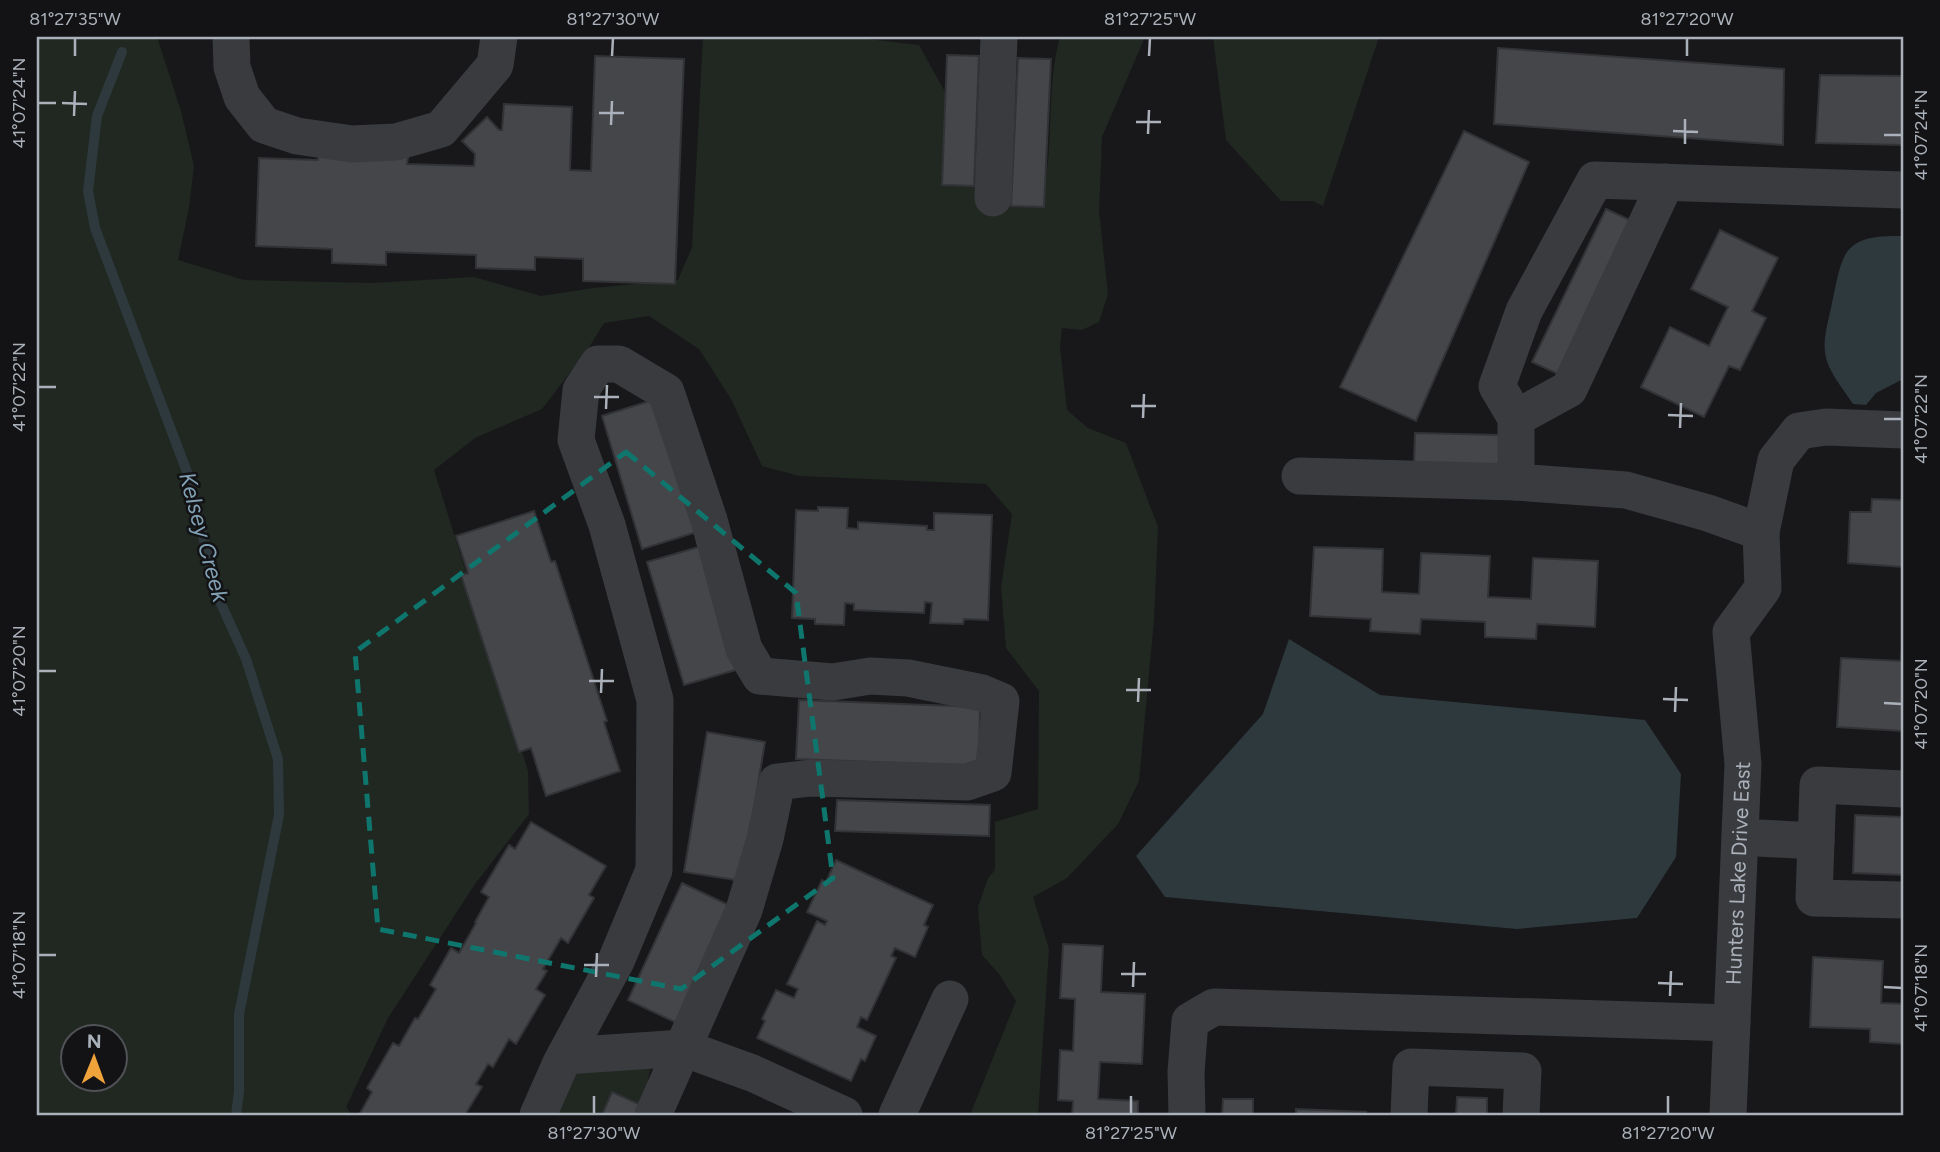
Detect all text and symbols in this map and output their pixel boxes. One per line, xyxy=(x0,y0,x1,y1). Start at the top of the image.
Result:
text: 81°27'35"W xyxy=(29,8,122,30)
text: 81°27'30"W xyxy=(567,8,660,30)
text: 81°27'25"W xyxy=(1104,8,1197,30)
text: 81°27'20"W xyxy=(1640,8,1734,30)
text: 41°07'24"N xyxy=(8,58,30,149)
text: 41°07'24"N xyxy=(1910,90,1932,181)
text: 41°07'22"N xyxy=(8,342,30,432)
text: 41°07'22"N xyxy=(1910,374,1932,464)
water label: Kelsey Creek xyxy=(173,469,235,606)
text: 41°07'20"N xyxy=(8,625,30,717)
text: 41°07'20"N xyxy=(1910,658,1932,750)
street label: Hunters Lake Drive East xyxy=(1721,761,1755,985)
text: 41°07'18"N xyxy=(8,911,30,999)
text: 41°07'18"N xyxy=(1910,944,1932,1032)
north arrow xyxy=(60,1023,130,1092)
text: N xyxy=(87,1030,102,1053)
text: 81°27'30"W xyxy=(548,1122,641,1144)
text: 81°27'25"W xyxy=(1085,1122,1178,1144)
text: 81°27'20"W xyxy=(1621,1122,1715,1144)

